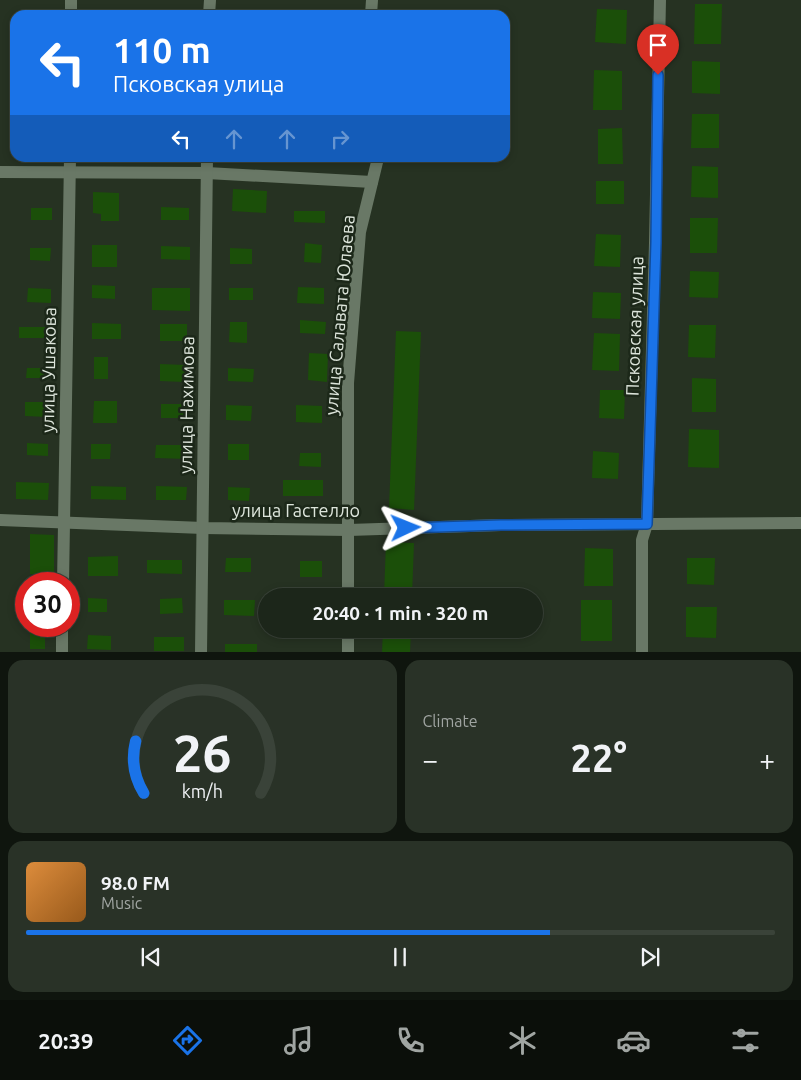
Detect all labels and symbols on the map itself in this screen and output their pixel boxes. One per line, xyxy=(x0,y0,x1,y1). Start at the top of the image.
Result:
pin xyxy=(637,24,679,75)
street label: улица Салавата Юлаева xyxy=(320,214,358,416)
street label: Псковская улица xyxy=(622,256,646,396)
street label: улица Ушакова xyxy=(37,307,59,433)
street label: улица Нахимова xyxy=(175,336,197,474)
street label: улица Гастелло xyxy=(232,500,360,520)
position arrow xyxy=(379,501,431,553)
speed limit sign: 30 xyxy=(15,572,80,637)

